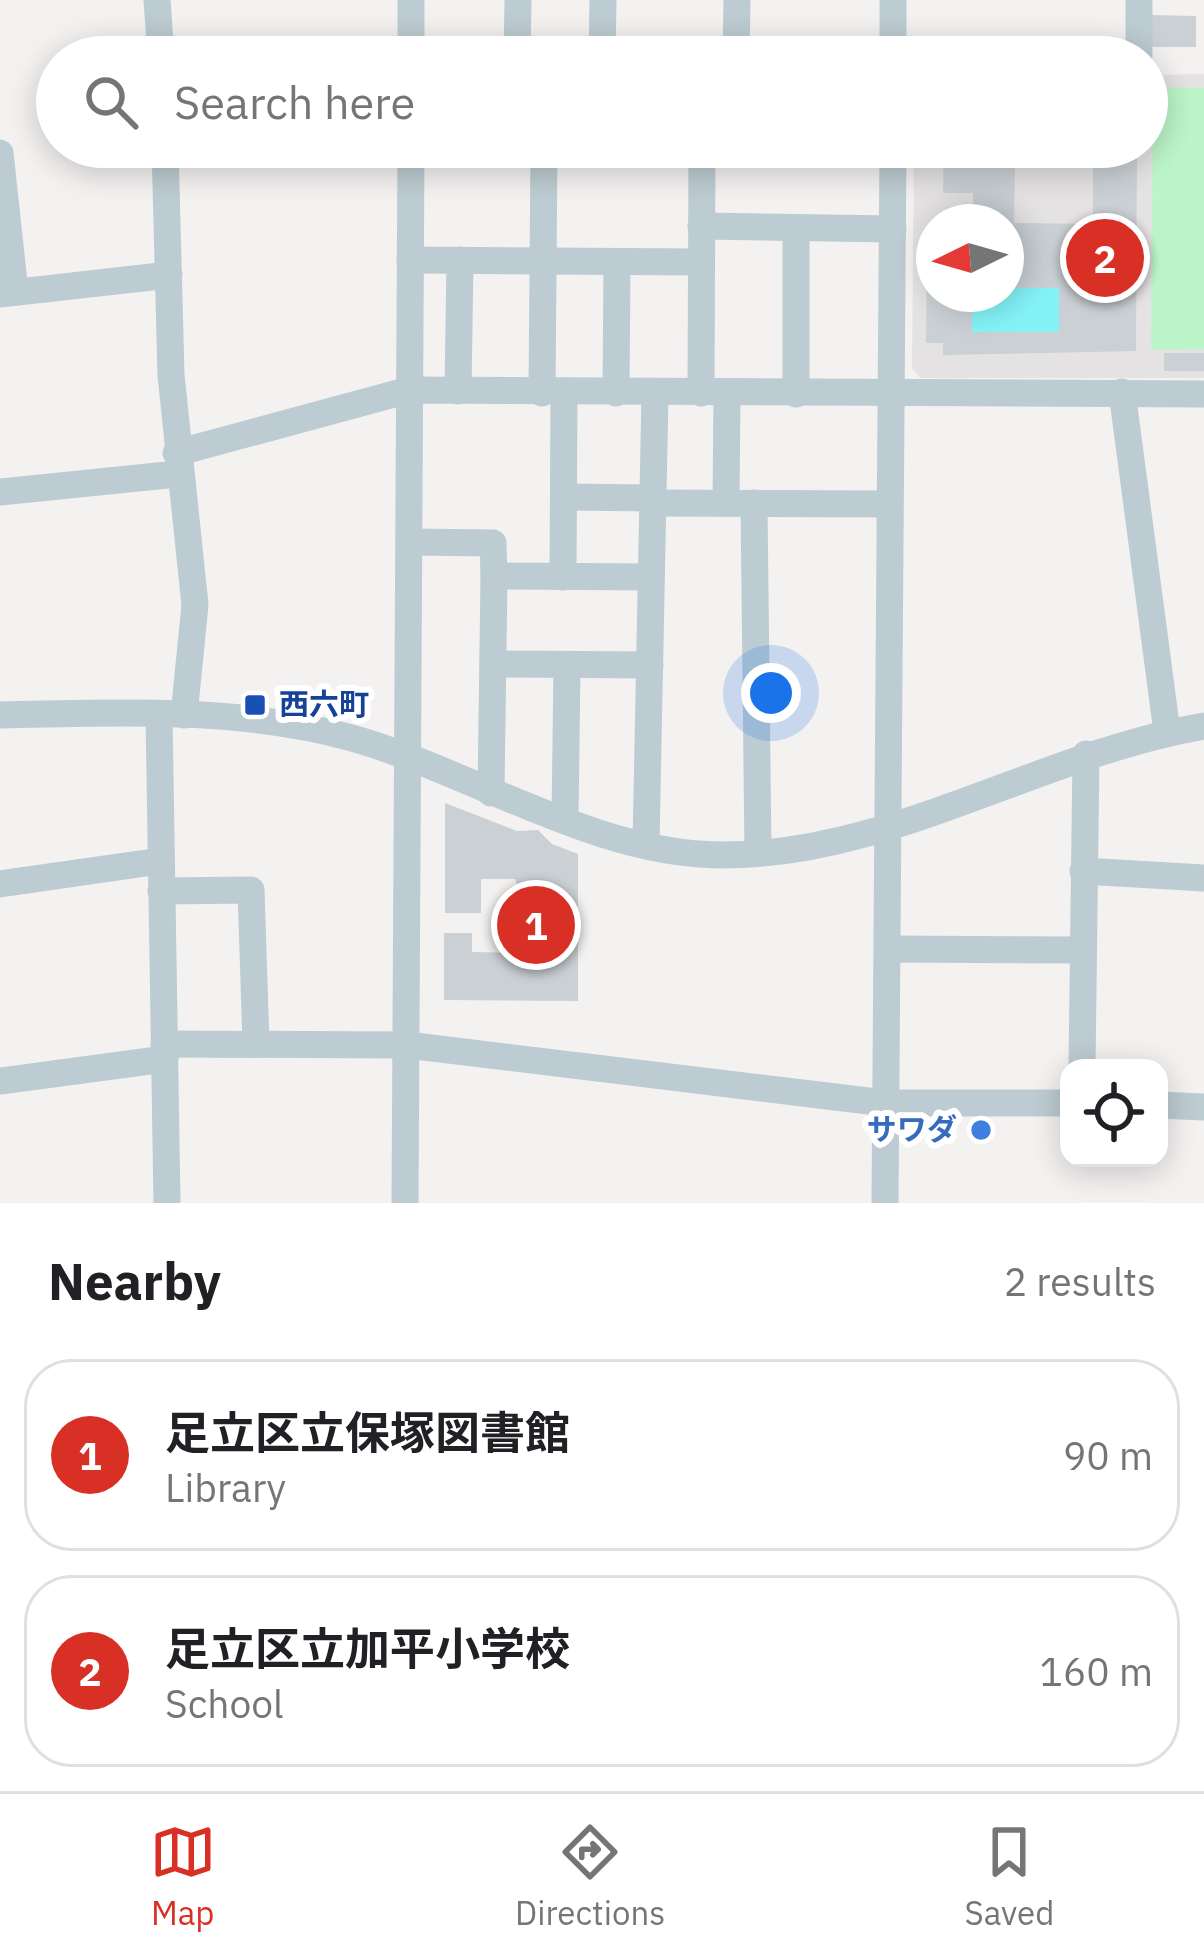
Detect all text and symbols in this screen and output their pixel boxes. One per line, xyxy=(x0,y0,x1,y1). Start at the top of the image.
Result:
search box xyxy=(36,36,1168,168)
icon: search xyxy=(78,69,144,135)
text: Search here xyxy=(174,73,415,131)
north arrow xyxy=(916,204,1024,312)
pin: 2 xyxy=(1066,213,1144,303)
your location xyxy=(741,663,801,723)
place label: 西六町 xyxy=(279,684,369,723)
marker: 西六町 xyxy=(242,692,268,718)
pin: 1 xyxy=(497,880,575,970)
map controls xyxy=(1060,1059,1168,1167)
button: locate xyxy=(1060,1059,1168,1167)
place label: サワダ xyxy=(867,1109,957,1148)
marker: サワダ xyxy=(968,1117,994,1143)
text: Nearby xyxy=(48,1248,221,1314)
text: 2 results xyxy=(1004,1256,1156,1307)
text: 足立区立保塚図書館 xyxy=(165,1403,570,1461)
text: 1 xyxy=(78,1430,102,1481)
text: 90 m xyxy=(1063,1430,1153,1481)
text: Library xyxy=(165,1462,286,1513)
text: 足立区立加平小学校 xyxy=(165,1619,570,1677)
text: 2 xyxy=(78,1646,102,1697)
text: 160 m xyxy=(1040,1646,1153,1697)
text: School xyxy=(165,1678,284,1729)
tab: Map xyxy=(150,1819,216,1934)
tab: Directions xyxy=(515,1819,665,1934)
tab: Saved xyxy=(965,1819,1054,1934)

